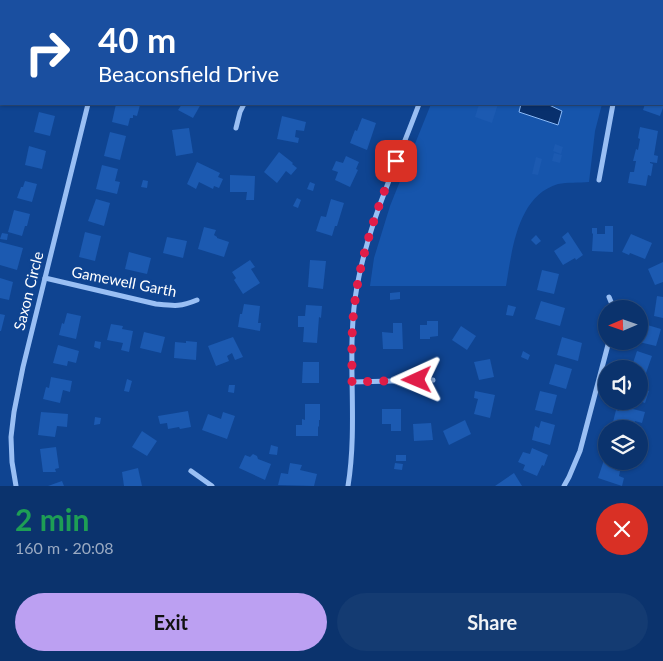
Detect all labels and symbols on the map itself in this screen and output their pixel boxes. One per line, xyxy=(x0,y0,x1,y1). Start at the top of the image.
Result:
pin xyxy=(375,140,417,182)
street label: Saxon Circle xyxy=(10,249,47,332)
street label: Gamewell Garth xyxy=(70,262,178,300)
north arrow xyxy=(598,300,648,350)
position arrow xyxy=(390,353,442,405)

